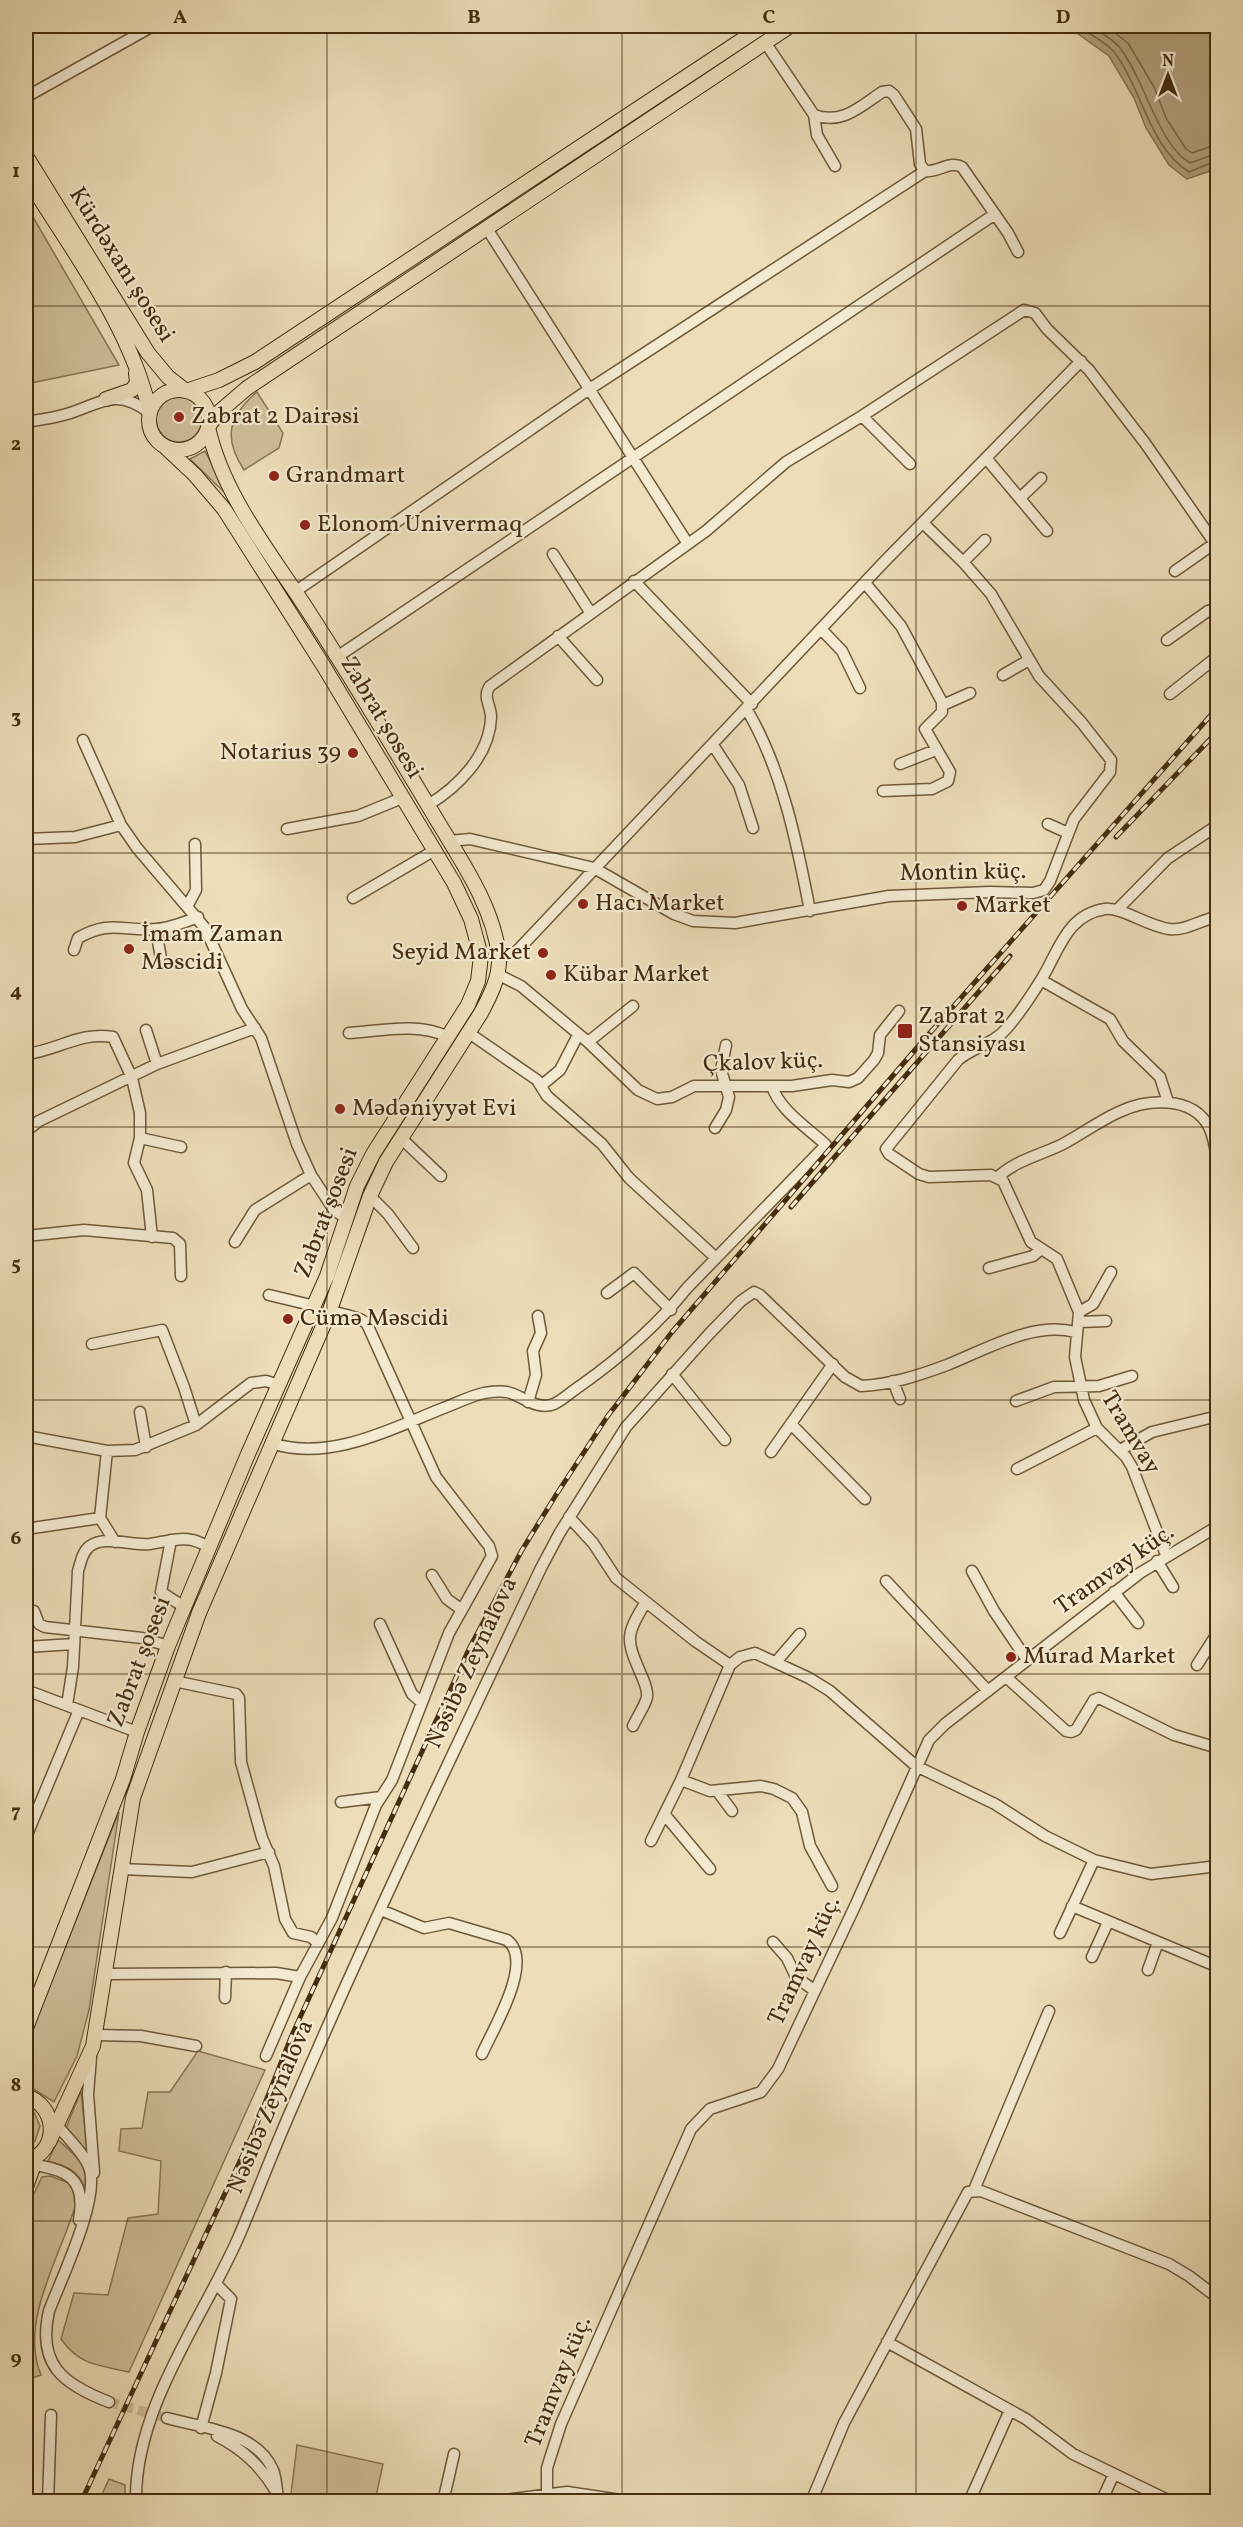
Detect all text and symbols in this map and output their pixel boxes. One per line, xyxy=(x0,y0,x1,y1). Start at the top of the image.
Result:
text: A xyxy=(173,4,187,32)
text: B xyxy=(467,4,481,32)
text: C xyxy=(763,4,776,32)
text: D xyxy=(1056,4,1070,32)
north arrow xyxy=(1138,45,1198,105)
text: N xyxy=(1162,51,1174,73)
text: 1 xyxy=(12,158,20,186)
street label: Kürdəxanı şosesi xyxy=(60,181,182,349)
place label: Zabrat 2 Dairəsi xyxy=(191,400,359,434)
marker: Zabrat 2 Dairəsi xyxy=(172,410,186,424)
text: 2 xyxy=(11,431,21,459)
place label: Grandmart xyxy=(286,459,405,493)
marker: Grandmart xyxy=(267,469,281,483)
place label: Elonom Univermaq xyxy=(317,508,522,542)
marker: Elonom Univermaq xyxy=(298,518,312,532)
street label: Zabrat şosesi xyxy=(331,650,431,786)
text: 3 xyxy=(11,704,21,732)
place label: Notarius 39 xyxy=(220,736,341,770)
marker: Notarius 39 xyxy=(346,746,360,760)
street label: Montin küç. xyxy=(899,855,1027,891)
place label: Hacı Market xyxy=(595,887,725,921)
place label: Market xyxy=(974,889,1051,923)
marker: Hacı Market xyxy=(576,897,590,911)
marker: Market xyxy=(955,899,969,913)
place label: İmam Zaman Məscidi xyxy=(141,918,283,980)
place label: Seyid Market xyxy=(391,936,531,970)
marker: İmam Zaman Məscidi xyxy=(122,942,136,956)
marker: Seyid Market xyxy=(536,946,550,960)
place label: Kübar Market xyxy=(563,958,710,992)
marker: Kübar Market xyxy=(544,968,558,982)
text: 4 xyxy=(10,978,22,1006)
place label: Zabrat 2 Stansiyası xyxy=(918,1000,1026,1062)
marker: Zabrat 2 Stansiyası xyxy=(896,1022,914,1040)
street label: Çkalov küç. xyxy=(702,1044,824,1082)
place label: Mədəniyyət Evi xyxy=(352,1092,516,1126)
marker: Mədəniyyət Evi xyxy=(333,1102,347,1116)
street label: Zabrat şosesi xyxy=(287,1143,367,1283)
text: 5 xyxy=(11,1251,21,1279)
place label: Cümə Məscidi xyxy=(300,1302,449,1336)
marker: Cümə Məscidi xyxy=(281,1312,295,1326)
street label: Tramvay xyxy=(1092,1385,1168,1481)
street label: Tramvay küç. xyxy=(1048,1516,1182,1624)
text: 6 xyxy=(11,1525,22,1553)
street label: Nəsibə Zeynalova xyxy=(417,1572,527,1754)
street label: Zabrat şosesi xyxy=(100,1592,180,1732)
place label: Murad Market xyxy=(1023,1640,1176,1674)
marker: Murad Market xyxy=(1004,1650,1018,1664)
text: 7 xyxy=(11,1798,21,1826)
street label: Tramvay küç. xyxy=(760,1891,850,2031)
street label: Nəsibə Zeynalova xyxy=(219,2015,323,2199)
text: 8 xyxy=(11,2072,21,2100)
street label: Tramvay küç. xyxy=(517,2311,601,2453)
text: 9 xyxy=(10,2345,22,2373)

